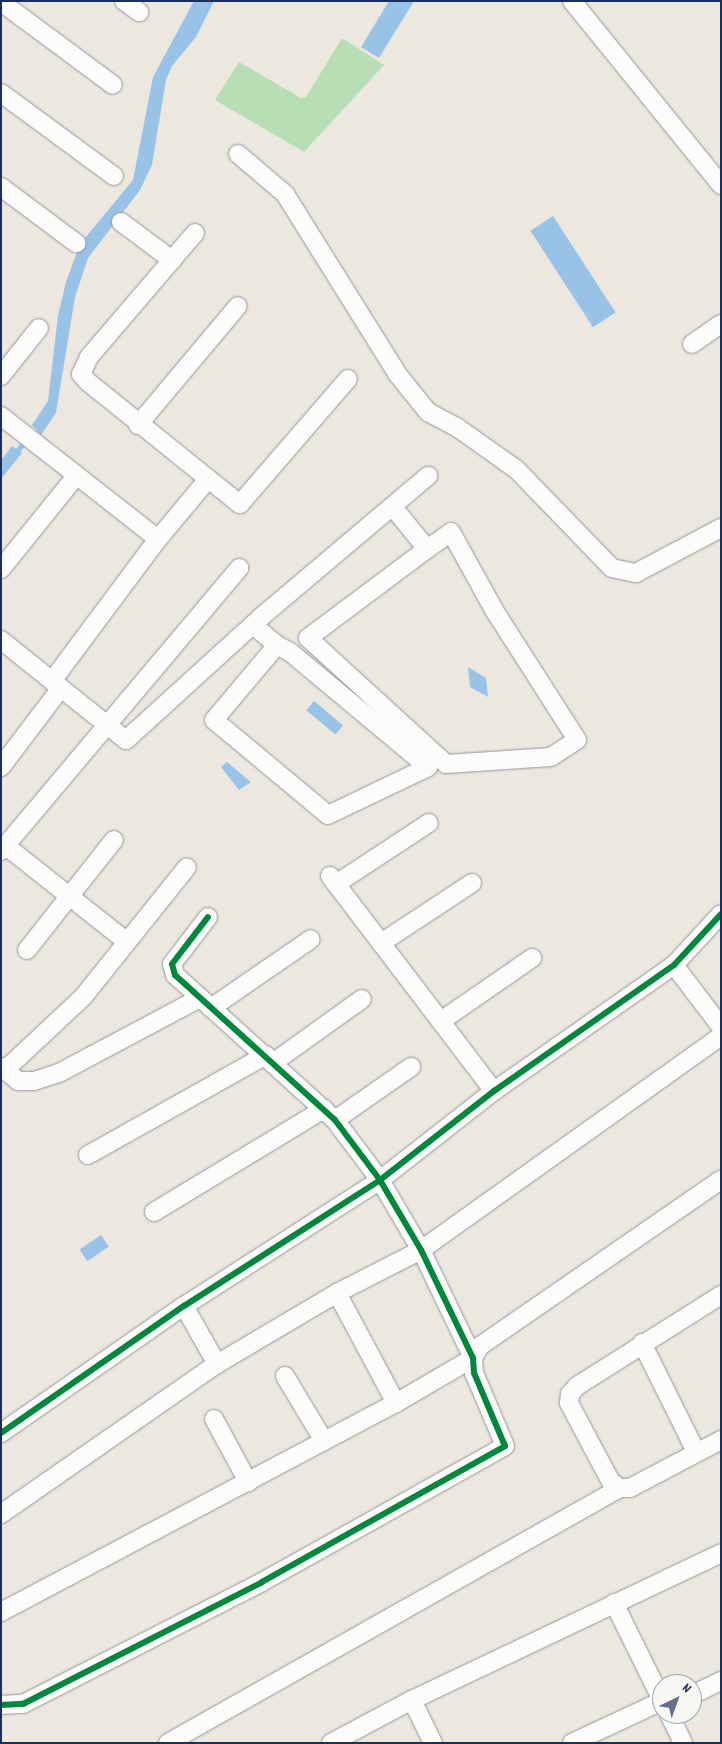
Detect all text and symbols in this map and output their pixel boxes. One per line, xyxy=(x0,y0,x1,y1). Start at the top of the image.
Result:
north arrow xyxy=(652,1674,702,1724)
text: N xyxy=(677,1679,696,1698)

